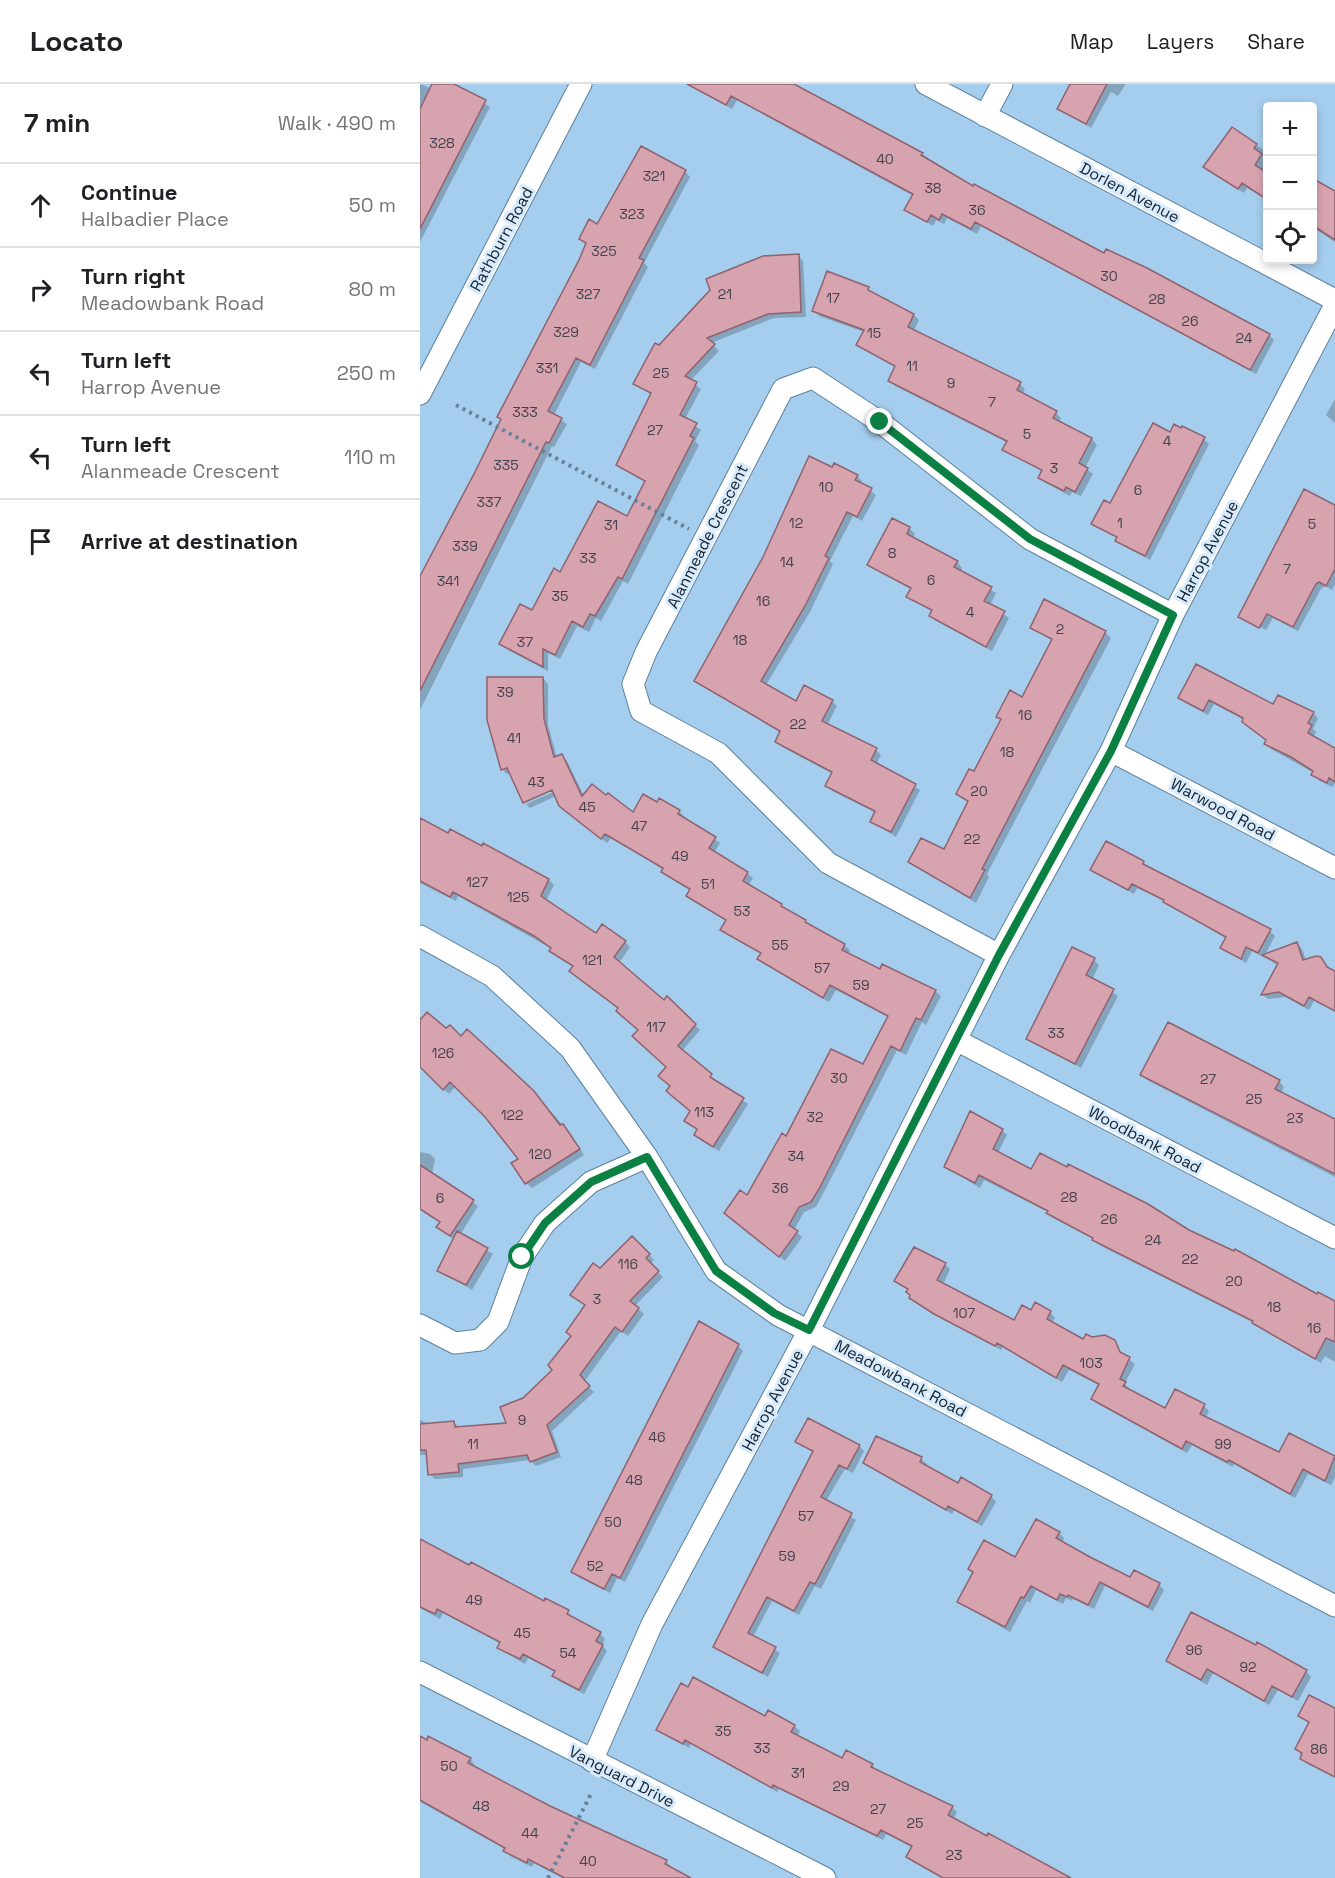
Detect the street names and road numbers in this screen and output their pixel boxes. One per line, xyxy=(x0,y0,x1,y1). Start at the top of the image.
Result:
street label: Dorlen Avenue xyxy=(1076,157,1183,228)
street label: Rathburn Road xyxy=(465,183,538,295)
street label: Alanmeade Crescent xyxy=(662,461,753,612)
street label: Harrop Avenue xyxy=(1172,497,1243,606)
street label: Warwood Road xyxy=(1167,773,1279,846)
street label: Woodbank Road xyxy=(1085,1101,1205,1178)
street label: Meadowbank Road xyxy=(831,1335,970,1422)
street label: Harrop Avenue xyxy=(737,1346,808,1455)
street label: Vanguard Drive xyxy=(565,1741,678,1812)

